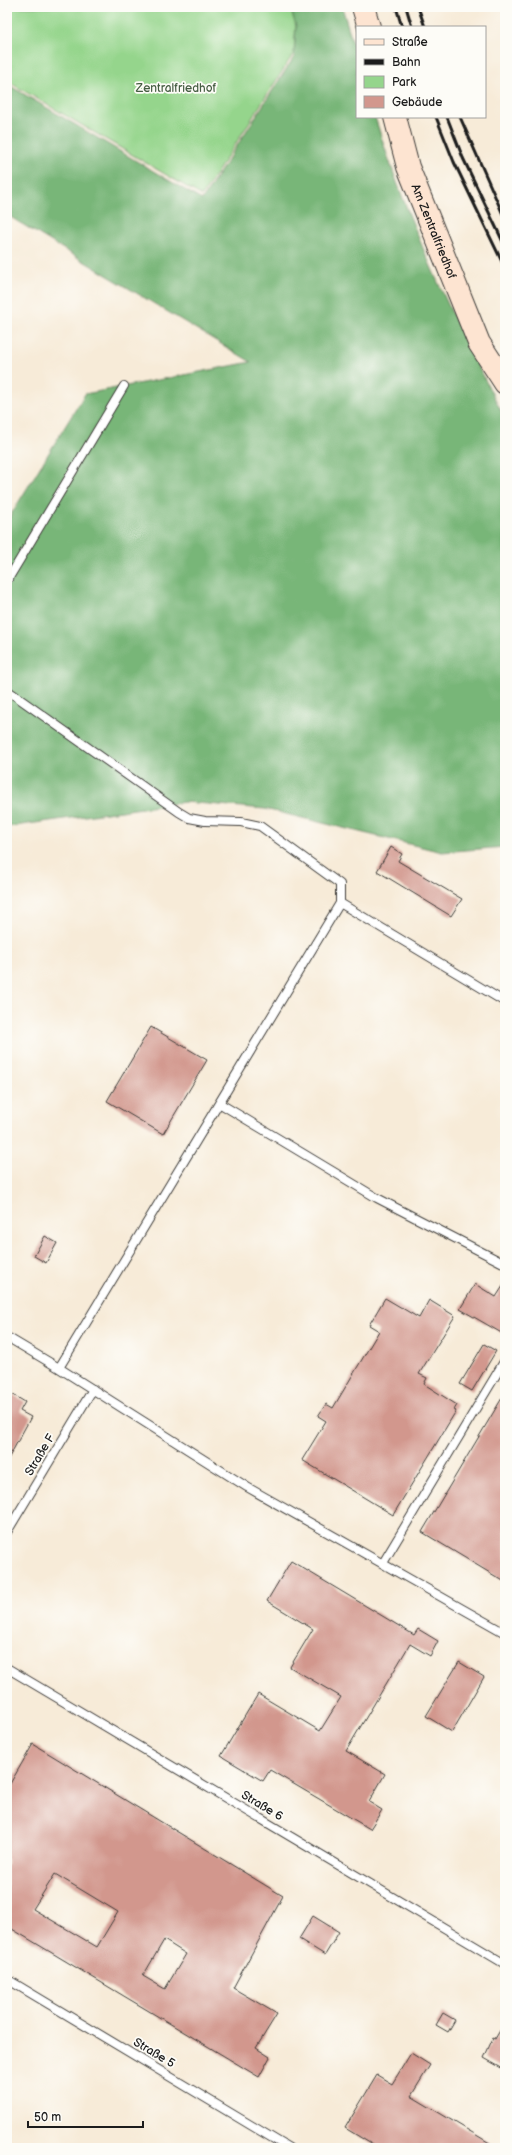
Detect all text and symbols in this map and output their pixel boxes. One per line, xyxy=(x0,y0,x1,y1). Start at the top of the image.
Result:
legend xyxy=(356,26,486,118)
text: Straße xyxy=(392,35,428,50)
text: Bahn xyxy=(392,55,421,70)
text: Park xyxy=(392,75,416,90)
park label: Zentralfriedhof xyxy=(135,81,217,96)
text: Gebäude xyxy=(392,95,442,110)
street label: Am Zentralfriedhof xyxy=(408,182,460,281)
street label: Straße F xyxy=(22,1431,59,1479)
street label: Straße 6 xyxy=(238,1788,286,1824)
street label: Straße 5 xyxy=(131,2035,178,2071)
scale bar xyxy=(28,2103,143,2129)
text: 50 m xyxy=(34,2110,61,2125)

